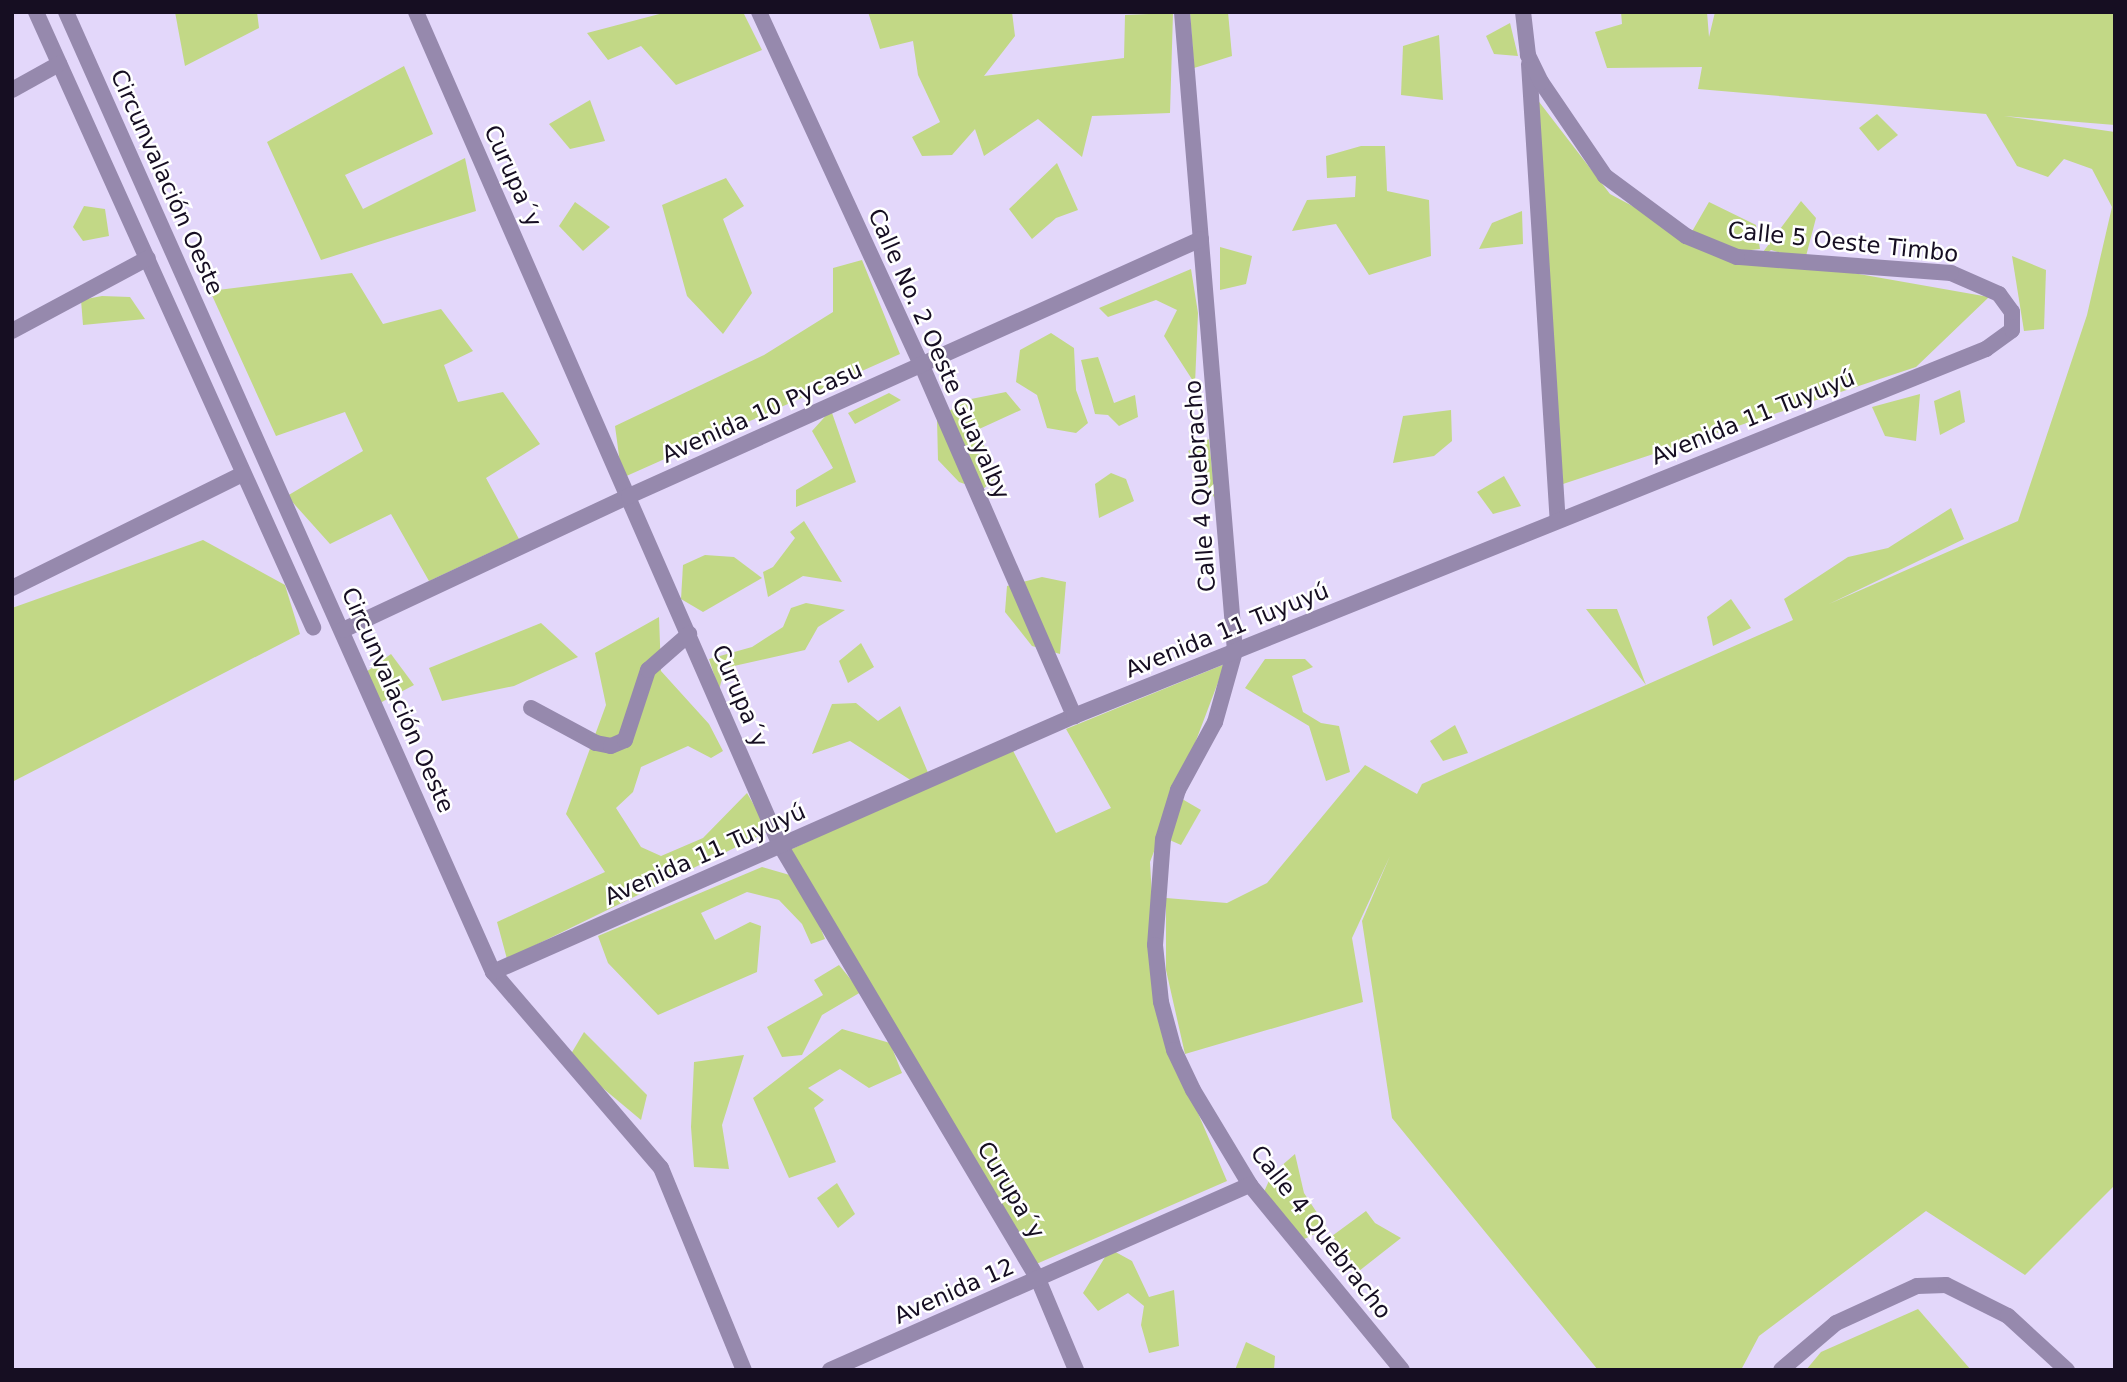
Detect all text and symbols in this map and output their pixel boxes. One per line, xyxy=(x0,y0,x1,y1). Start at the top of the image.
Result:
street label: Circunvalación Oeste xyxy=(105,65,229,299)
street label: Curupa´y xyxy=(478,121,548,231)
street label: Calle No. 2 Oeste Guayalby xyxy=(862,204,1016,504)
street label: Calle 5 Oeste Timbo xyxy=(1726,216,1960,268)
street label: Avenida 10 Pycasu xyxy=(658,355,866,469)
street label: Avenida 11 Tuyuyú xyxy=(1647,364,1859,470)
street label: Calle 4 Quebracho xyxy=(1179,379,1221,593)
street label: Avenida 11 Tuyuyú xyxy=(1121,577,1333,683)
street label: Circunvalación Oeste xyxy=(336,583,460,817)
street label: Curupa´y xyxy=(706,641,774,751)
street label: Avenida 11 Tuyuyú xyxy=(600,797,810,911)
street label: Curupa´y xyxy=(971,1136,1051,1244)
street label: Calle 4 Quebracho xyxy=(1245,1140,1397,1324)
street label: Avenida 12 xyxy=(890,1252,1018,1330)

